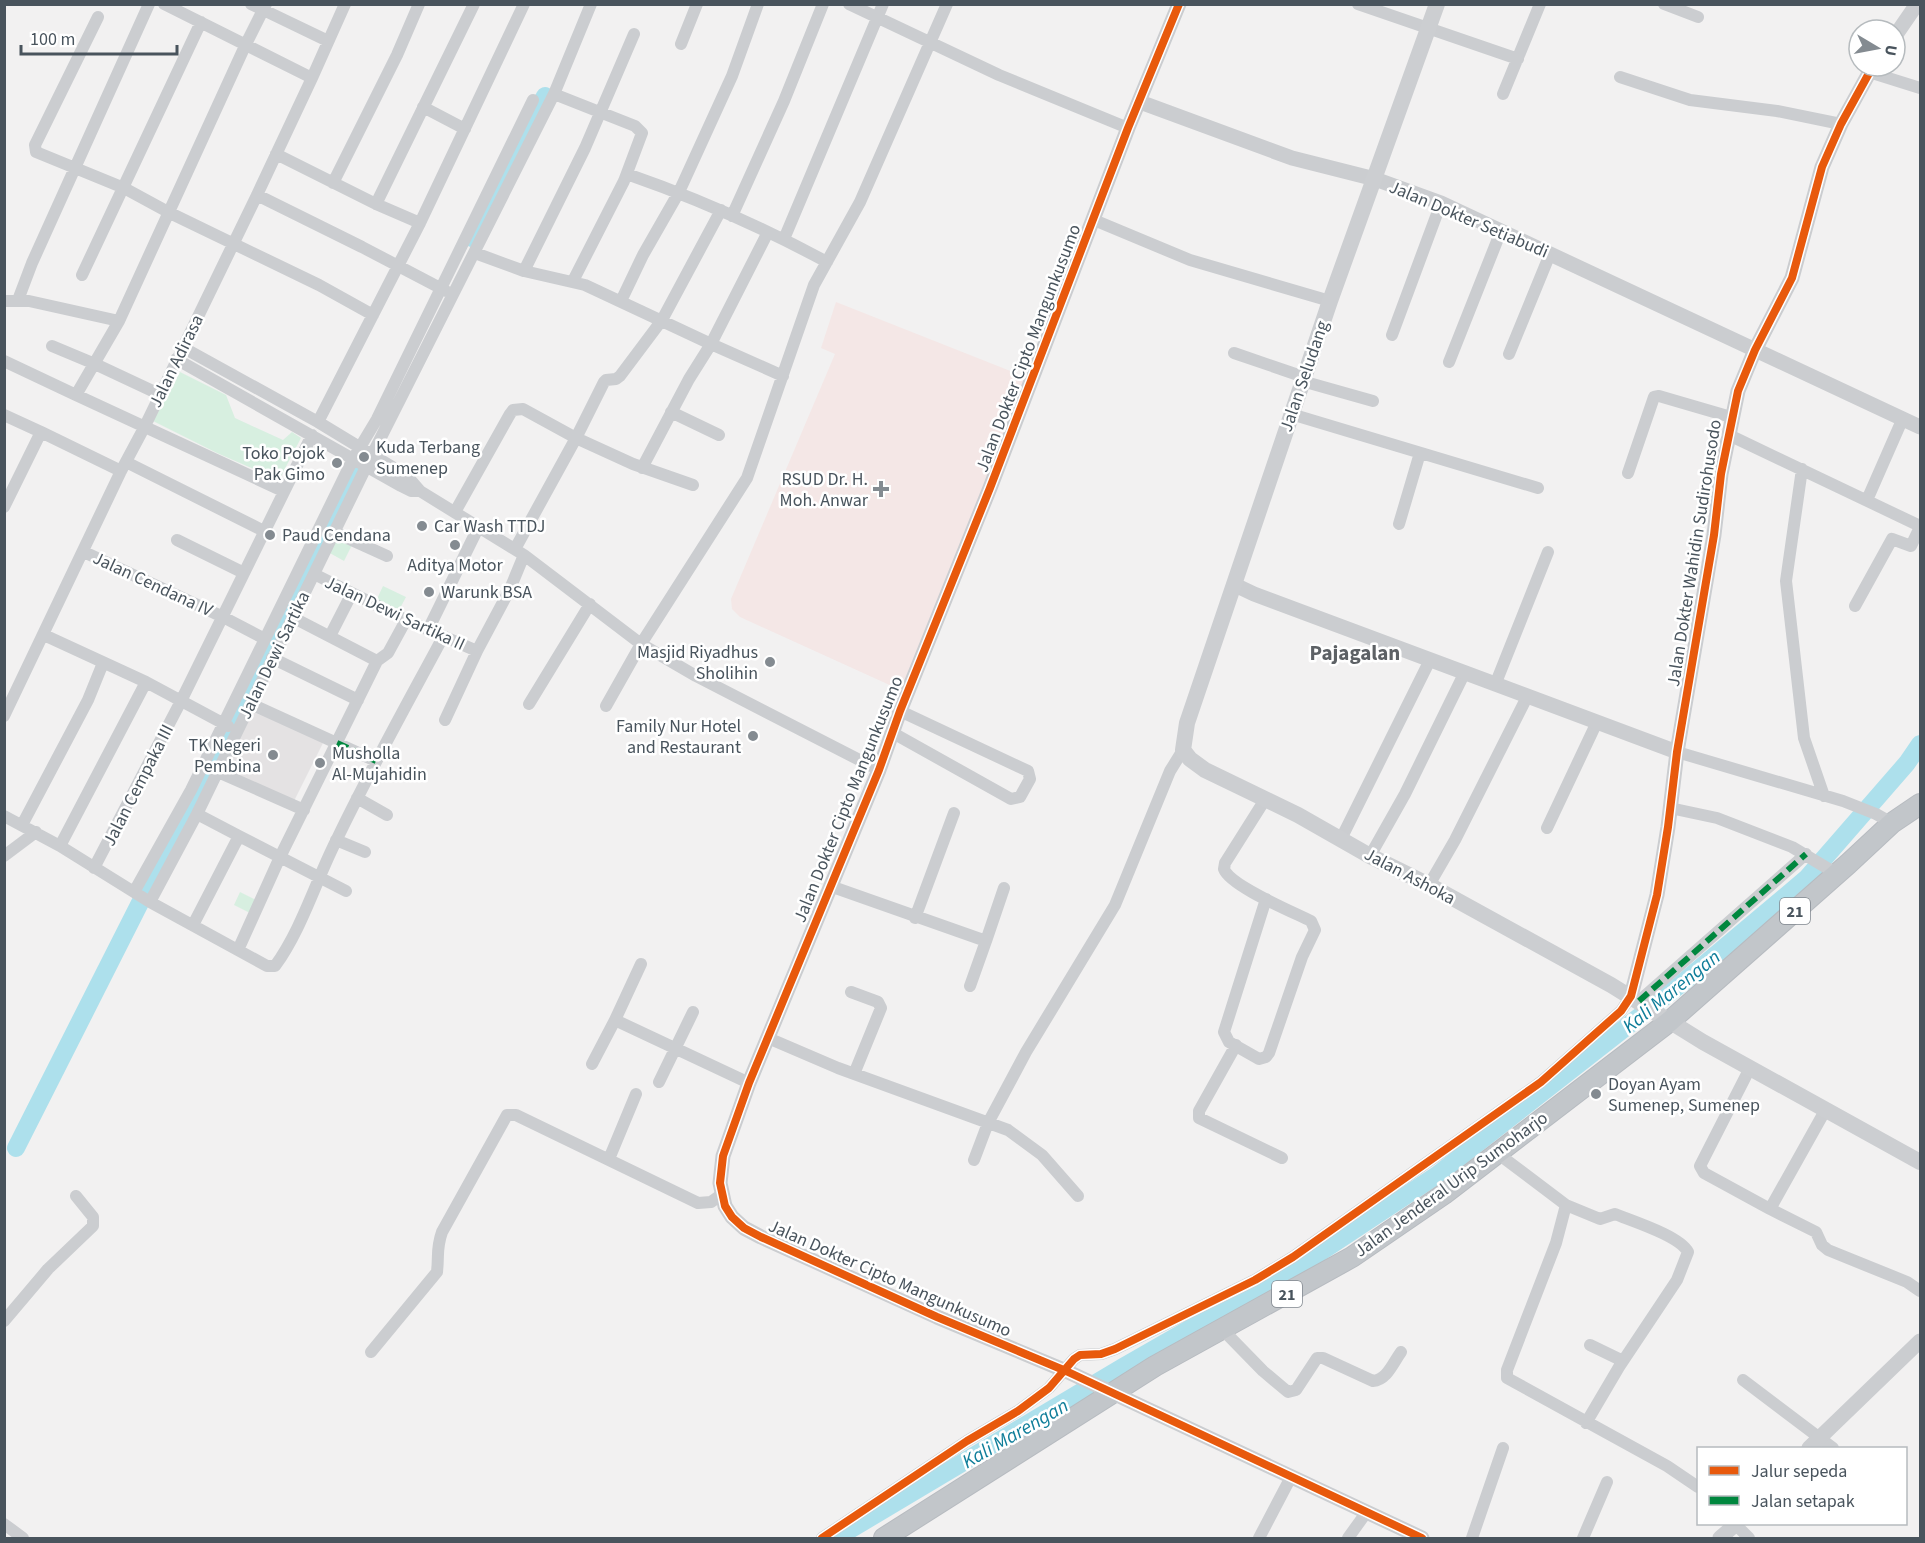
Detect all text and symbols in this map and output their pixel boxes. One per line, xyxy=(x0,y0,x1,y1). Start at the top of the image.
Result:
scale bar xyxy=(21,18,177,56)
north arrow xyxy=(1847,18,1907,78)
text: 100 m xyxy=(30,27,75,52)
text: U xyxy=(1879,43,1903,58)
street label: Jalan Dokter Setiabudi xyxy=(1385,175,1552,264)
street label: Jalan Dokter Cipto Mangunkusumo xyxy=(970,221,1087,476)
street label: Jalan Adirasa xyxy=(143,311,210,412)
street label: Jalan Seludang xyxy=(1274,317,1335,435)
street label: Jalan Dokter Wahidin Sudirohusodo xyxy=(1661,418,1728,688)
place label: Kuda Terbang Sumenep xyxy=(376,435,480,481)
place label: Toko Pojok Pak Gimo xyxy=(242,441,325,487)
marker: Kuda Terbang Sumenep xyxy=(357,450,371,464)
marker: Toko Pojok Pak Gimo xyxy=(330,456,344,470)
place label: RSUD Dr. H. Moh. Anwar xyxy=(780,467,869,513)
marker: RSUD Dr. H. Moh. Anwar xyxy=(872,480,890,498)
place label: Car Wash TTDJ xyxy=(434,514,545,539)
marker: Car Wash TTDJ xyxy=(415,519,429,533)
place label: Paud Cendana xyxy=(282,523,391,548)
marker: Paud Cendana xyxy=(263,528,277,542)
marker: Aditya Motor xyxy=(448,538,462,552)
street label: Jalan Cendana IV xyxy=(89,546,217,623)
place label: Aditya Motor xyxy=(407,553,503,578)
street label: Jalan Dewi Sartika II xyxy=(321,570,469,657)
place label: Warunk BSA xyxy=(441,580,532,605)
marker: Warunk BSA xyxy=(422,585,436,599)
street label: Jalan Dewi Sartika xyxy=(233,587,316,723)
district label: Pajagalan xyxy=(1310,638,1400,668)
place label: Masjid Riyadhus Sholihin xyxy=(637,640,758,686)
marker: Masjid Riyadhus Sholihin xyxy=(763,655,777,669)
street label: Jalan Dokter Cipto Mangunkusumo xyxy=(788,672,909,926)
place label: Family Nur Hotel and Restaurant xyxy=(616,714,741,760)
street label: Jalan Cempaka III xyxy=(97,720,180,850)
marker: Family Nur Hotel and Restaurant xyxy=(746,729,760,743)
place label: TK Negeri Pembina xyxy=(189,733,261,779)
place label: Musholla Al-Mujahidin xyxy=(332,741,427,787)
marker: TK Negeri Pembina xyxy=(266,748,280,762)
marker: Musholla Al-Mujahidin xyxy=(313,756,327,770)
street label: Jalan Ashoka xyxy=(1360,842,1460,911)
road number: 21 xyxy=(1780,898,1810,924)
water label: Kali Marengan xyxy=(1617,944,1727,1040)
place label: Doyan Ayam Sumenep, Sumenep xyxy=(1608,1072,1760,1118)
marker: Doyan Ayam Sumenep, Sumenep xyxy=(1589,1087,1603,1101)
street label: Jalan Jenderal Urip Sumoharjo xyxy=(1350,1106,1553,1263)
street label: Jalan Dokter Cipto Mangunkusumo xyxy=(764,1213,1015,1343)
road number: 21 xyxy=(1272,1281,1302,1307)
water label: Kali Marengan xyxy=(957,1392,1074,1476)
legend xyxy=(1697,1447,1907,1525)
text: Jalur sepeda xyxy=(1751,1459,1847,1484)
text: Jalan setapak xyxy=(1751,1489,1855,1514)

